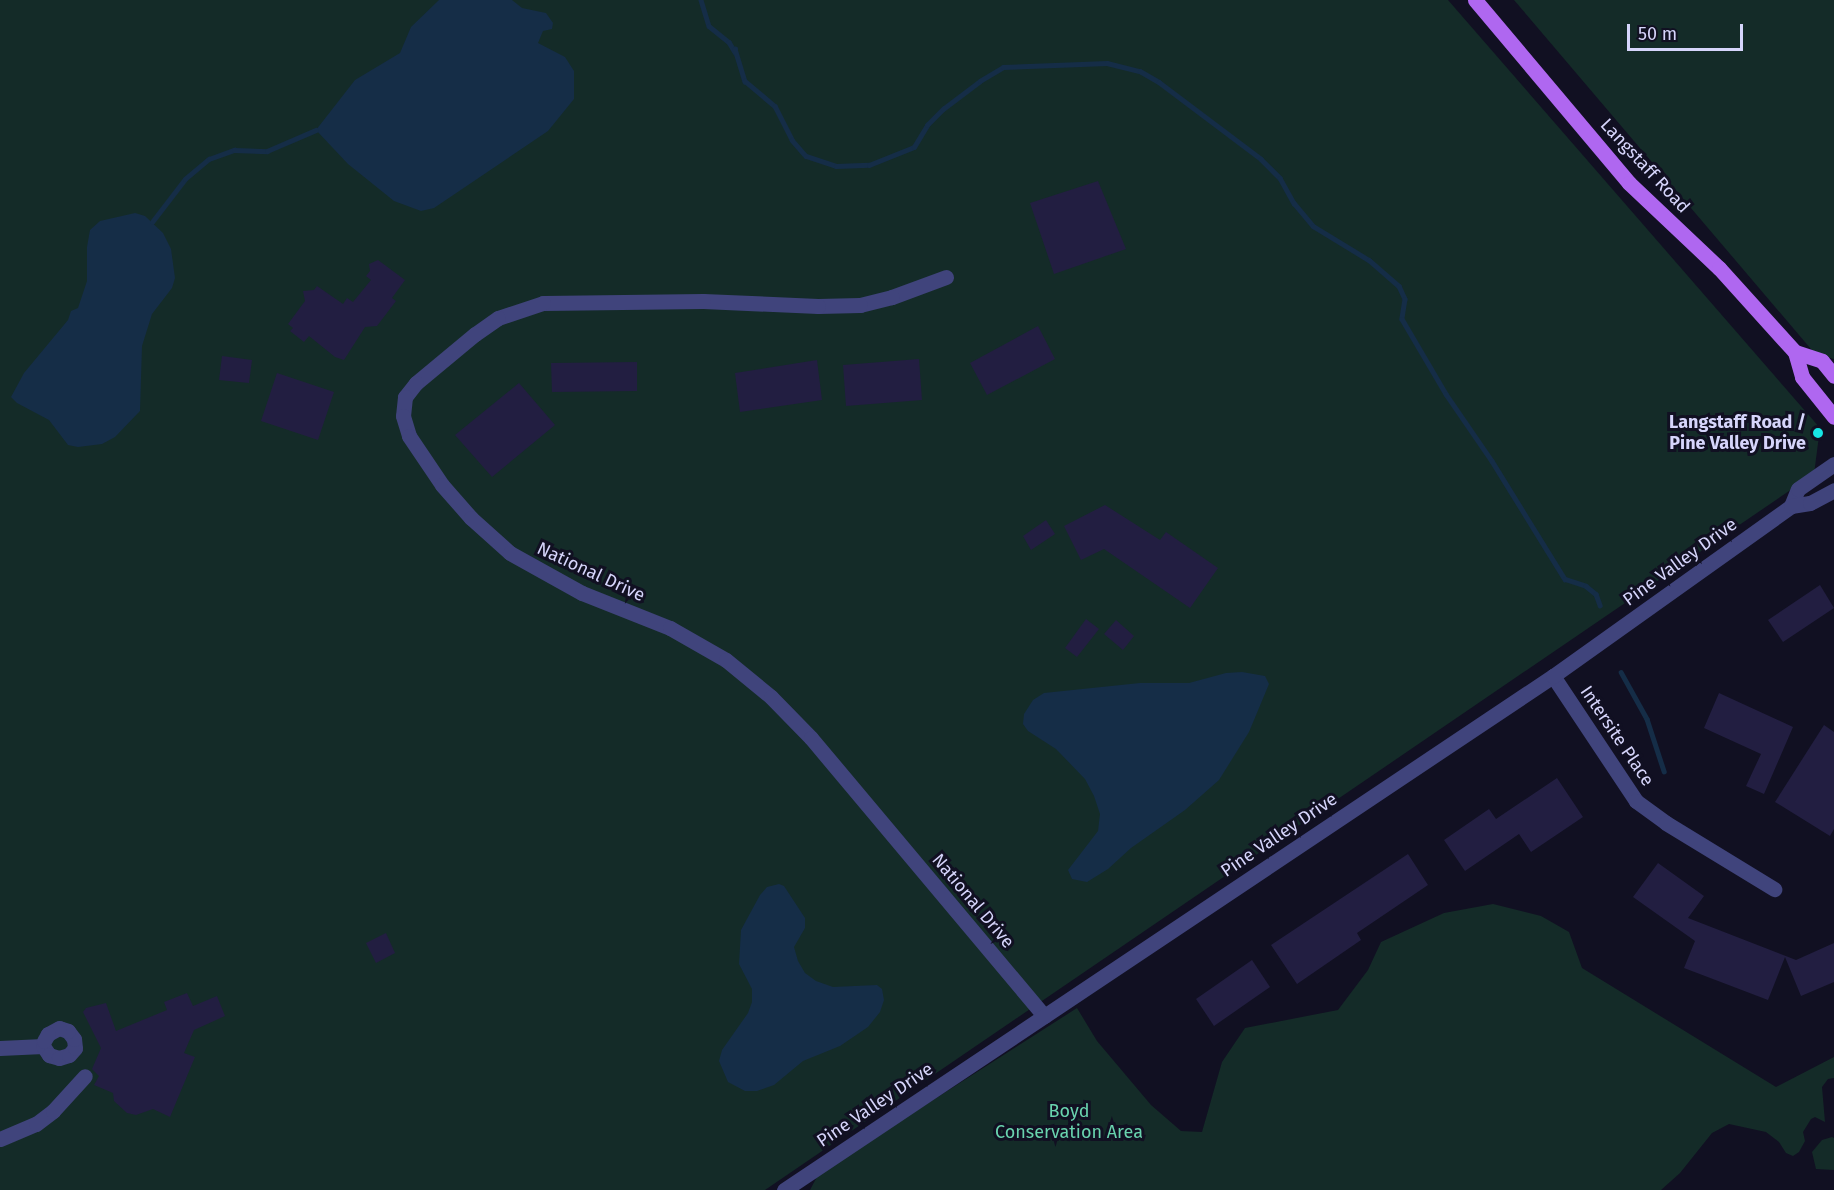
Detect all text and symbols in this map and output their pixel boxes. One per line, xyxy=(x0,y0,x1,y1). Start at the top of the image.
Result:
scale bar xyxy=(1630,12,1746,50)
text: 50 m xyxy=(1638,23,1677,45)
street label: Langstaff Road xyxy=(1596,114,1694,218)
place label: Langstaff Road / Pine Valley Drive xyxy=(1669,412,1806,454)
marker: Langstaff Road / Pine Valley Drive xyxy=(1811,426,1825,440)
street label: Pine Valley Drive xyxy=(1619,513,1741,611)
street label: National Drive xyxy=(534,538,648,606)
street label: Intersite Place xyxy=(1576,682,1658,790)
street label: Pine Valley Drive xyxy=(1217,788,1341,882)
street label: National Drive xyxy=(927,849,1019,953)
street label: Pine Valley Drive xyxy=(813,1058,937,1152)
park label: Boyd Conservation Area xyxy=(995,1101,1143,1144)

